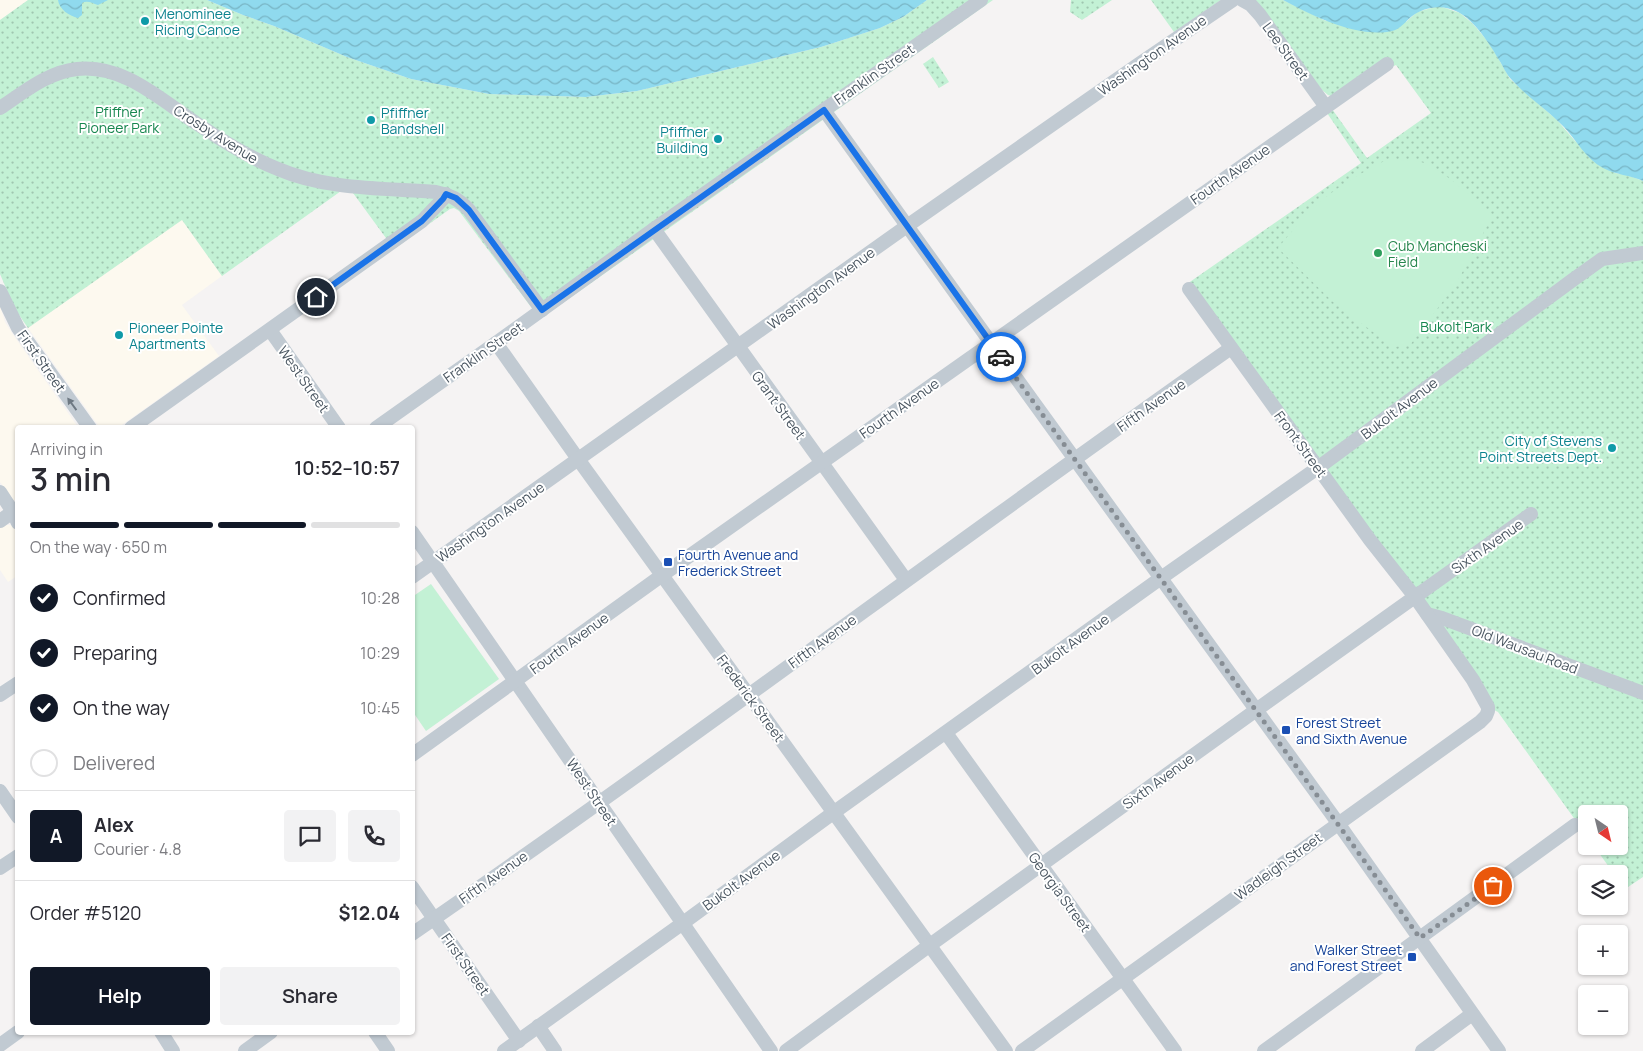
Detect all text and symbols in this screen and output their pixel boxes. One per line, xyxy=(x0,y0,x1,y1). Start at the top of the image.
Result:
place label: Menominee Ricing Canoe xyxy=(155,4,240,39)
street label: Washington Avenue xyxy=(1094,10,1210,100)
marker: Menominee Ricing Canoe xyxy=(139,15,151,27)
street label: Lee Street xyxy=(1258,18,1314,84)
street label: Franklin Street xyxy=(830,39,918,109)
street label: Crosby Avenue xyxy=(170,100,262,168)
park label: Pfiffner Pioneer Park xyxy=(79,102,160,137)
place label: Pfiffner Bandshell xyxy=(381,103,444,138)
marker: Pfiffner Bandshell xyxy=(365,114,377,126)
place label: Pfiffner Building xyxy=(656,122,708,157)
marker: Pfiffner Building xyxy=(712,133,724,145)
street label: Fourth Avenue xyxy=(1186,140,1274,208)
place label: Cub Mancheski Field xyxy=(1388,236,1487,271)
street label: Washington Avenue xyxy=(763,243,879,333)
marker: Cub Mancheski Field xyxy=(1372,247,1384,259)
pin xyxy=(295,276,337,318)
icon: home xyxy=(302,283,330,311)
street label: Franklin Street xyxy=(439,317,527,387)
park label: Bukolt Park xyxy=(1420,317,1493,336)
place label: Pioneer Pointe Apartments xyxy=(129,318,223,353)
street label: First Street xyxy=(14,326,71,396)
marker: Pioneer Pointe Apartments xyxy=(113,329,125,341)
courier xyxy=(976,332,1026,382)
street label: West Street xyxy=(274,342,334,416)
icon: car xyxy=(987,343,1015,371)
street label: Grant Street xyxy=(748,367,810,443)
street label: Bukolt Avenue xyxy=(1357,373,1441,443)
street label: Fourth Avenue xyxy=(855,374,943,442)
street label: Fifth Avenue xyxy=(1113,374,1189,436)
one-way arrow xyxy=(67,397,77,411)
street label: Front Street xyxy=(1270,407,1332,481)
place label: City of Stevens Point Streets Dept. xyxy=(1479,431,1602,466)
text: Arriving in xyxy=(30,438,103,460)
marker: City of Stevens Point Streets Dept. xyxy=(1606,442,1618,454)
text: 10:52–10:57 xyxy=(294,455,400,481)
text: 3 min xyxy=(30,457,111,501)
street label: Washington Avenue xyxy=(432,477,548,567)
street label: Sixth Avenue xyxy=(1447,514,1527,578)
text: On the way · 650 m xyxy=(30,536,167,558)
place label: Fourth Avenue and Frederick Street xyxy=(678,545,798,580)
marker: Fourth Avenue and Frederick Street xyxy=(662,556,674,568)
icon: check xyxy=(30,584,58,612)
text: Confirmed xyxy=(73,585,166,611)
text: 10:28 xyxy=(361,587,400,609)
street label: Fourth Avenue xyxy=(526,608,612,678)
street label: Bukolt Avenue xyxy=(1027,609,1113,679)
street label: Fifth Avenue xyxy=(784,610,860,672)
street label: Old Wausau Road xyxy=(1469,620,1581,678)
icon: check xyxy=(30,639,58,667)
text: Preparing xyxy=(73,640,158,666)
text: 10:29 xyxy=(360,642,400,664)
street label: Frederick Street xyxy=(713,651,789,746)
icon: check xyxy=(30,694,58,722)
text: On the way xyxy=(73,695,170,721)
text: 10:45 xyxy=(361,697,400,719)
place label: Forest Street and Sixth Avenue xyxy=(1296,713,1407,748)
marker: Forest Street and Sixth Avenue xyxy=(1280,724,1292,736)
street label: Sixth Avenue xyxy=(1118,749,1198,813)
text: Delivered xyxy=(73,750,155,776)
street label: West Street xyxy=(563,755,622,830)
north arrow xyxy=(1578,805,1628,855)
map controls xyxy=(1578,805,1628,1035)
button: chat xyxy=(284,810,336,862)
button: phone xyxy=(348,810,400,862)
text: Alex xyxy=(94,812,134,838)
text: A xyxy=(50,823,62,849)
street label: Wadleigh Street xyxy=(1230,828,1326,904)
text: Courier · 4.8 xyxy=(94,838,182,860)
street label: Bukolt Avenue xyxy=(698,845,784,915)
street label: Fifth Avenue xyxy=(455,846,531,908)
street label: Georgia Street xyxy=(1025,848,1096,936)
pin xyxy=(1472,865,1514,907)
button: layers xyxy=(1578,865,1628,915)
icon: bag xyxy=(1479,872,1507,900)
text: Order #5120 xyxy=(30,900,142,926)
text: $12.04 xyxy=(339,900,400,926)
button: + xyxy=(1578,925,1628,975)
street label: First Street xyxy=(438,929,495,999)
place label: Walker Street and Forest Street xyxy=(1290,940,1402,975)
marker: Walker Street and Forest Street xyxy=(1406,951,1418,963)
button: Help xyxy=(30,967,210,1025)
button: Share xyxy=(220,967,400,1025)
button: − xyxy=(1578,985,1628,1035)

